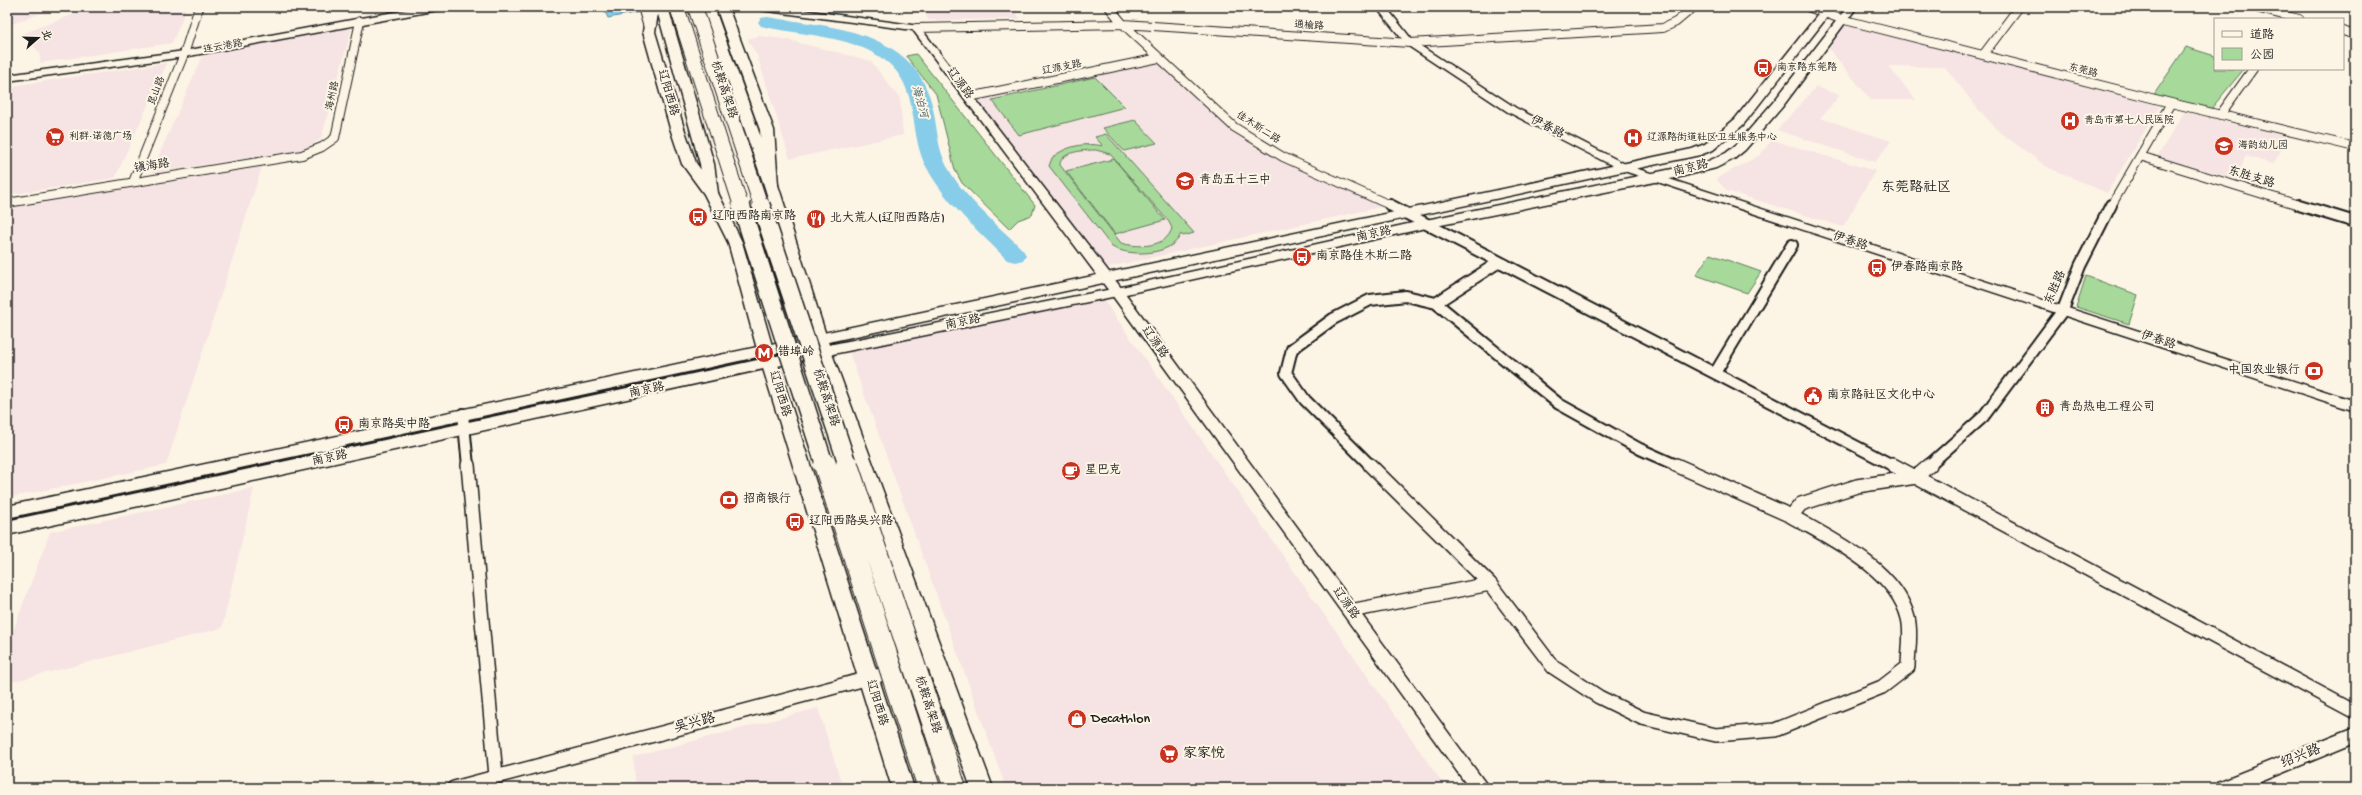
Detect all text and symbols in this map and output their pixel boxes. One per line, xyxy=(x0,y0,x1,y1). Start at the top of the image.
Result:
north arrow xyxy=(18,18,58,58)
street label: 通榆路 xyxy=(1294,18,1324,33)
legend xyxy=(2214,18,2344,70)
text: 北 xyxy=(38,28,53,42)
text: 道路 xyxy=(2250,28,2274,43)
street label: 连云港路 xyxy=(202,37,244,56)
text: 公园 xyxy=(2250,48,2274,63)
street label: 辽源支路 xyxy=(1041,57,1083,78)
bus stop icon: 南京路东莞路 xyxy=(1752,57,1774,79)
street label: 杭鞍高架路 xyxy=(707,59,741,121)
place label: 南京路东莞路 xyxy=(1777,61,1837,74)
street label: 东莞路 xyxy=(2067,61,2099,80)
street label: 辽源路 xyxy=(943,65,976,103)
street label: 辽阳西路 xyxy=(654,68,681,118)
street label: 昆山路 xyxy=(145,74,168,107)
street label: 海州路 xyxy=(323,80,342,112)
water label: 海泊河 xyxy=(909,84,931,121)
street label: 佳木斯二路 xyxy=(1234,109,1283,147)
hospital icon: 青岛市第七人民医院 xyxy=(2059,110,2081,132)
street label: 伊春路 xyxy=(1528,113,1567,142)
place label: 青岛市第七人民医院 xyxy=(2084,114,2174,127)
supermarket icon: 利群·诺德广场 xyxy=(44,126,66,148)
hospital icon: 辽源路街道社区卫生服务中心 xyxy=(1622,127,1644,149)
place label: 利群·诺德广场 xyxy=(69,130,132,143)
place label: 辽源路街道社区卫生服务中心 xyxy=(1647,131,1777,144)
school or university icon: 海韵幼儿园 xyxy=(2213,135,2235,157)
place label: 海韵幼儿园 xyxy=(2238,139,2288,152)
street label: 镇海路 xyxy=(133,155,171,177)
street label: 南京路 xyxy=(1672,157,1710,180)
street label: 东胜支路 xyxy=(2226,163,2276,192)
school or university icon: 青岛五十三中 xyxy=(1174,170,1196,192)
place label: 青岛五十三中 xyxy=(1199,173,1271,188)
district label: 东莞路社区 xyxy=(1881,179,1951,197)
bus stop icon: 辽阳西路南京路 xyxy=(687,206,709,228)
restaurant icon: 北大荒人(辽阳西路店) xyxy=(805,208,827,230)
place label: 辽阳西路南京路 xyxy=(712,209,796,224)
place label: 北大荒人(辽阳西路店) xyxy=(830,211,945,226)
street label: 南京路 xyxy=(1355,223,1393,246)
street label: 伊春路 xyxy=(1831,229,1870,254)
bus stop icon: 南京路佳木斯二路 xyxy=(1291,246,1313,268)
place label: 南京路佳木斯二路 xyxy=(1316,248,1412,264)
bus stop icon: 伊春路南京路 xyxy=(1866,257,1888,279)
place label: 伊春路南京路 xyxy=(1891,260,1963,275)
street label: 东胜路 xyxy=(2042,268,2069,307)
street label: 南京路 xyxy=(944,312,982,333)
street label: 辽源路 xyxy=(1138,324,1171,362)
street label: 伊春路 xyxy=(2139,328,2178,353)
metro station icon: 错埠岭 xyxy=(753,342,775,364)
place label: 错埠岭 xyxy=(778,344,815,360)
bank icon: 中国农业银行 xyxy=(2303,360,2325,382)
place label: 中国农业银行 xyxy=(2228,363,2300,378)
street label: 杭鞍高架路 xyxy=(809,367,843,429)
street label: 辽阳西路 xyxy=(765,369,794,419)
street label: 南京路 xyxy=(628,379,666,402)
public building icon: 南京路社区文化中心 xyxy=(1802,385,1824,407)
place label: 南京路社区文化中心 xyxy=(1827,388,1935,403)
building icon: 青岛热电工程公司 xyxy=(2034,397,2056,419)
place label: 青岛热电工程公司 xyxy=(2059,399,2155,415)
bus stop icon: 南京路吴中路 xyxy=(333,414,355,436)
place label: 南京路吴中路 xyxy=(358,417,430,432)
street label: 南京路 xyxy=(311,447,349,470)
cafe icon: 星巴克 xyxy=(1060,460,1082,482)
place label: 星巴克 xyxy=(1085,463,1121,478)
bank icon: 招商银行 xyxy=(718,489,740,511)
place label: 招商银行 xyxy=(743,491,791,507)
bus stop icon: 辽阳西路吴兴路 xyxy=(784,511,806,533)
place label: 辽阳西路吴兴路 xyxy=(809,514,893,529)
street label: 辽源路 xyxy=(1329,585,1362,623)
street label: 杭鞍高架路 xyxy=(911,674,945,736)
street label: 辽阳西路 xyxy=(862,678,891,728)
shop icon: Decathlon xyxy=(1066,708,1088,730)
street label: 吴兴路 xyxy=(672,709,717,738)
place label: Decathlon xyxy=(1090,711,1150,728)
street label: 绍兴路 xyxy=(2278,740,2324,773)
supermarket icon: 家家悦 xyxy=(1158,743,1180,765)
place label: 家家悦 xyxy=(1183,746,1225,763)

